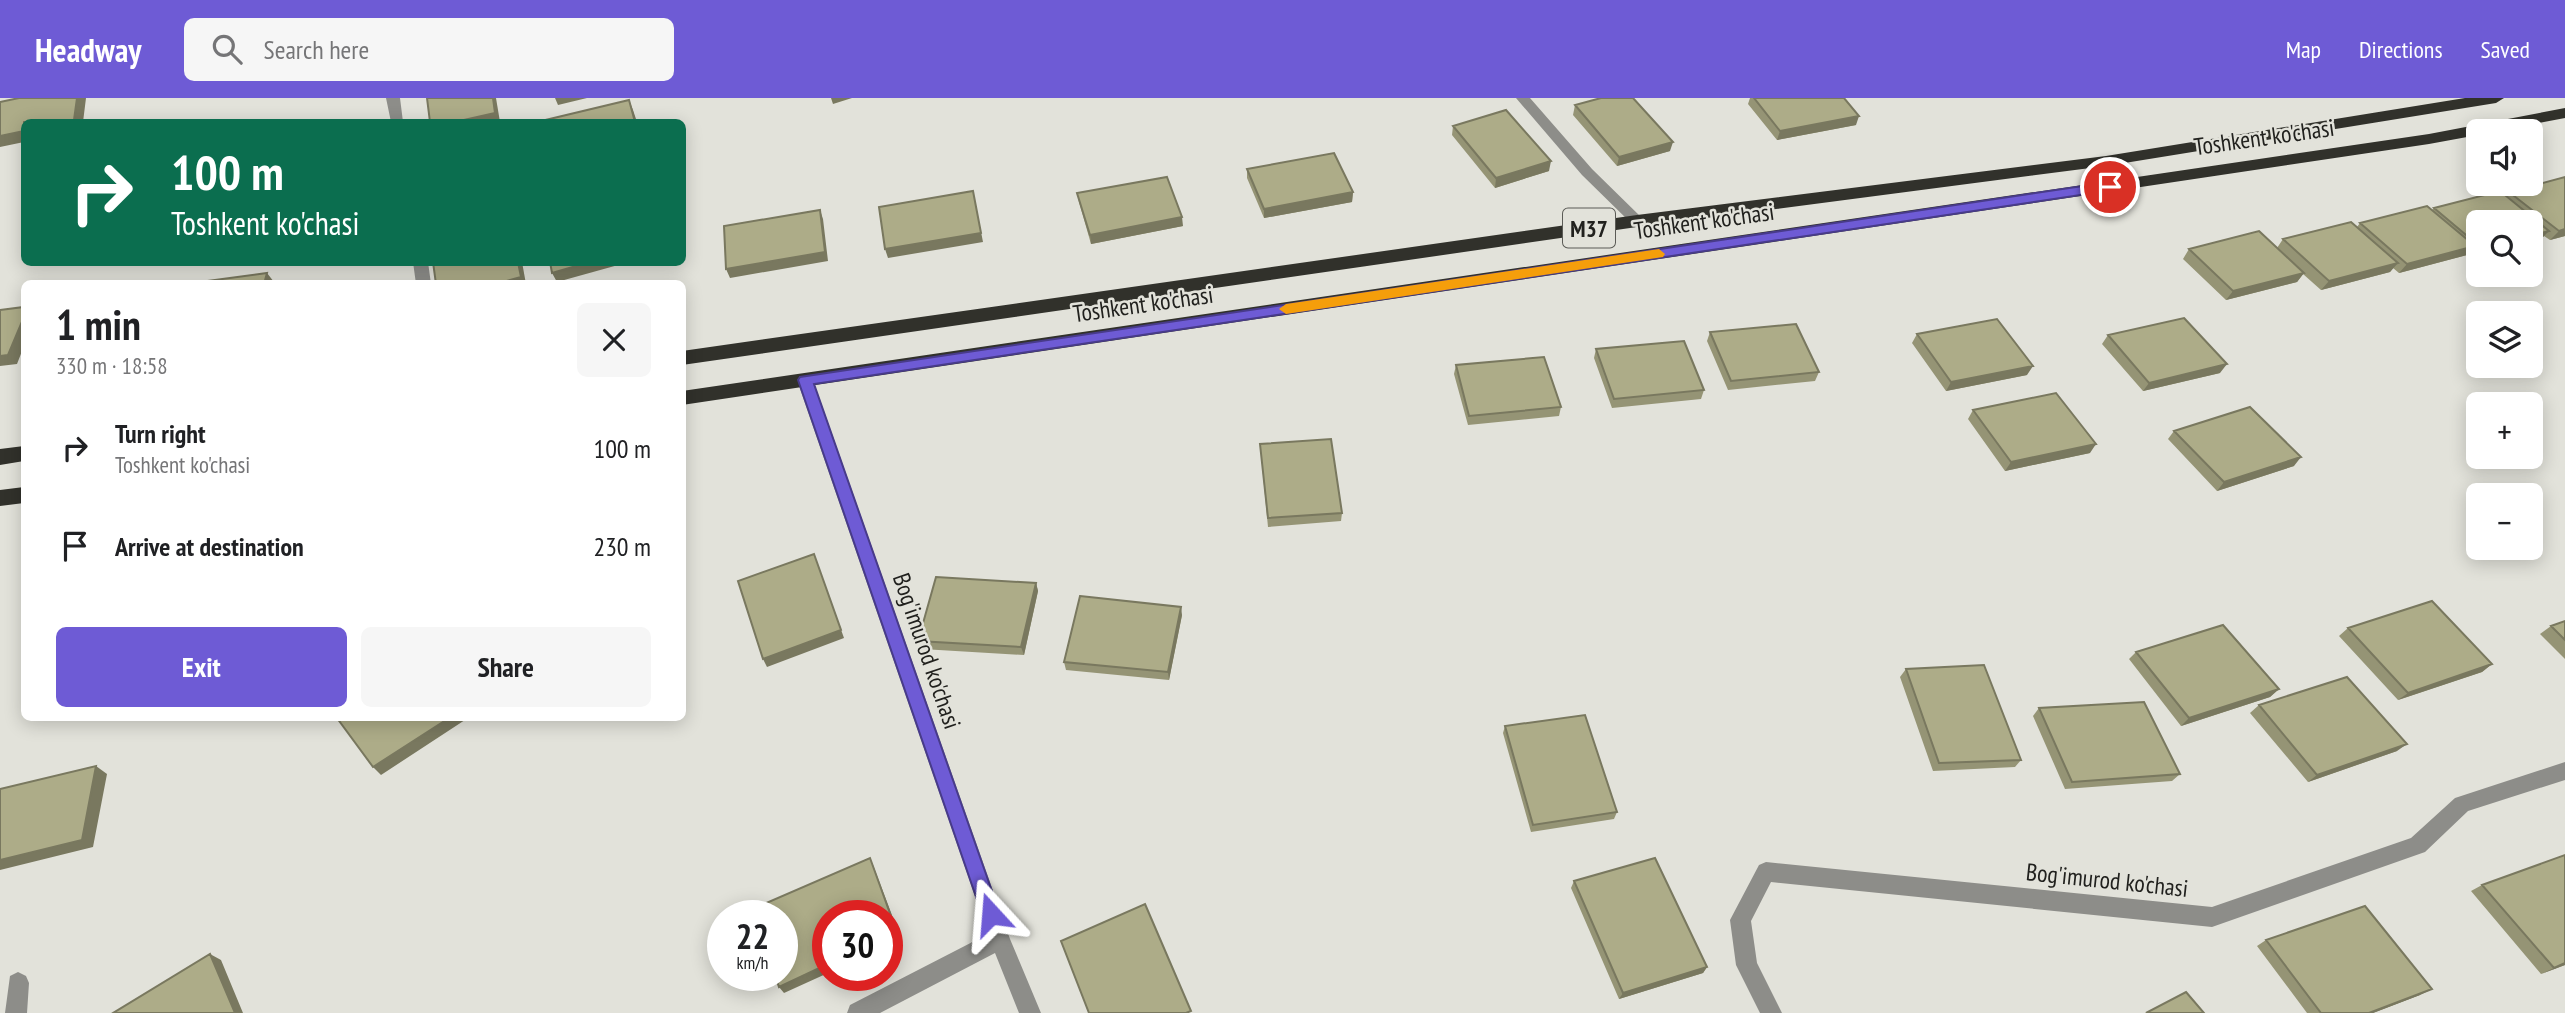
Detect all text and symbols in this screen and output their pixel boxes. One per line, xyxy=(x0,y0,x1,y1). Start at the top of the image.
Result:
search box xyxy=(184,18,674,81)
text: Headway xyxy=(35,28,142,71)
icon: search xyxy=(208,30,246,68)
text: Search here xyxy=(264,33,369,66)
text: Map xyxy=(2286,34,2321,65)
text: Directions xyxy=(2359,34,2443,65)
text: Saved xyxy=(2481,34,2530,65)
street label: Toshkent ko'chasi xyxy=(2192,112,2336,162)
map controls xyxy=(2466,119,2543,560)
button: sound xyxy=(2466,119,2543,196)
text: 100 m xyxy=(171,140,284,204)
icon: right xyxy=(56,147,147,238)
pin xyxy=(2080,157,2140,217)
icon: arrive xyxy=(2091,168,2129,206)
street label: Toshkent ko'chasi xyxy=(1632,196,1776,246)
text: Toshkent ko'chasi xyxy=(171,202,359,244)
road number: M37 xyxy=(1563,209,1615,248)
button: search xyxy=(2466,210,2543,287)
street label: Toshkent ko'chasi xyxy=(1071,279,1215,329)
text: 1 min xyxy=(56,297,141,352)
button: layers xyxy=(2466,301,2543,378)
button: close xyxy=(577,303,651,377)
text: 330 m · 18:58 xyxy=(56,351,168,380)
button: + xyxy=(2466,392,2543,469)
text: Turn right xyxy=(115,417,206,450)
icon: right xyxy=(56,429,94,467)
text: 100 m xyxy=(593,432,651,465)
text: Toshkent ko'chasi xyxy=(115,450,250,479)
button: − xyxy=(2466,483,2543,560)
icon: arrive xyxy=(56,527,94,565)
text: Arrive at destination xyxy=(115,530,304,563)
text: 230 m xyxy=(593,530,651,563)
street label: Bog'imurod ko'chasi xyxy=(886,569,968,733)
button: Exit xyxy=(56,627,347,707)
button: Share xyxy=(361,627,651,707)
street label: Bog'imurod ko'chasi xyxy=(2024,856,2190,904)
position arrow xyxy=(954,877,1028,951)
speed limit sign: 30 xyxy=(812,900,903,991)
text: 22 xyxy=(736,913,769,959)
text: km/h xyxy=(737,951,768,974)

